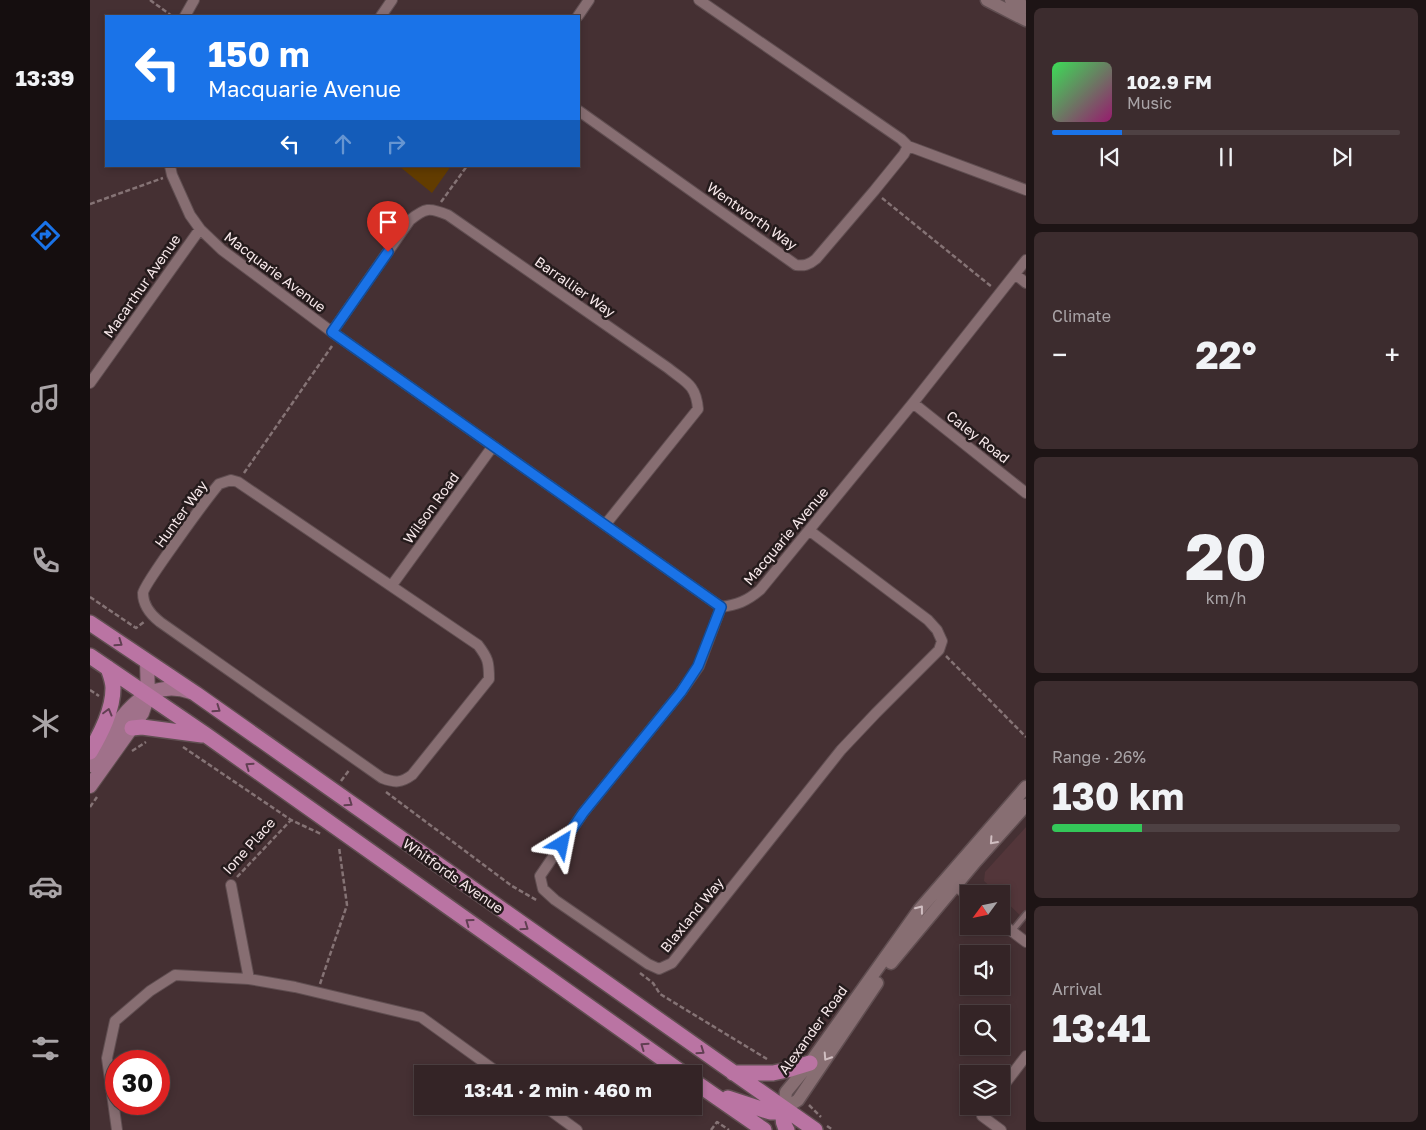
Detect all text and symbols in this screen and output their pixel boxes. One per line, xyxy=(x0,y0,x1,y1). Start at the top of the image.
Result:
text: 150 m xyxy=(208,33,310,75)
icon: left xyxy=(125,35,190,100)
text: 13:39 xyxy=(15,64,75,91)
text: 102.9 FM xyxy=(1127,70,1212,93)
text: Macquarie Avenue xyxy=(208,75,401,102)
text: Music xyxy=(1127,93,1172,113)
icon: left xyxy=(276,130,304,158)
icon: ahead xyxy=(329,130,357,158)
icon: right xyxy=(382,130,410,158)
icon: previous xyxy=(1096,143,1124,171)
icon: pause xyxy=(1212,143,1240,171)
icon: next xyxy=(1328,143,1356,171)
street label: Wentworth Way xyxy=(704,178,801,253)
pin xyxy=(367,201,409,252)
icon: arrive xyxy=(374,208,402,236)
icon: directions xyxy=(28,218,63,253)
street label: Macquarie Avenue xyxy=(221,228,329,315)
street label: Macarthur Avenue xyxy=(100,231,184,341)
street label: Barrallier Way xyxy=(532,253,619,321)
text: Climate xyxy=(1052,306,1111,326)
text: 22° xyxy=(1195,332,1257,377)
text: − xyxy=(1052,338,1067,371)
text: + xyxy=(1385,338,1400,371)
icon: music xyxy=(28,381,63,416)
street label: Caley Road xyxy=(943,407,1013,466)
street label: Wilson Road xyxy=(399,469,462,547)
street label: Hunter Way xyxy=(151,477,211,551)
street label: Macquarie Avenue xyxy=(740,483,832,588)
text: 20 xyxy=(1185,516,1267,594)
icon: phone xyxy=(28,543,63,578)
text: km/h xyxy=(1206,588,1246,608)
one-way arrow xyxy=(113,637,123,646)
one-way arrow xyxy=(211,703,221,712)
icon: climate xyxy=(28,706,63,741)
one-way arrow xyxy=(103,708,113,716)
text: Range · 26% xyxy=(1052,747,1146,767)
one-way arrow xyxy=(245,763,255,772)
text: 130 km xyxy=(1052,773,1184,818)
one-way arrow xyxy=(344,797,353,806)
street label: Ione Place xyxy=(219,814,278,877)
position arrow xyxy=(535,817,587,869)
street label: Whitfords Avenue xyxy=(400,834,507,917)
one-way arrow xyxy=(990,836,999,845)
icon: car xyxy=(28,869,63,904)
street label: Blaxland Way xyxy=(656,874,727,955)
north arrow xyxy=(960,885,1010,935)
map controls xyxy=(960,885,1010,1115)
one-way arrow xyxy=(914,906,922,915)
one-way arrow xyxy=(465,919,475,928)
one-way arrow xyxy=(520,921,529,930)
button: sound xyxy=(960,945,1010,995)
text: Arrival xyxy=(1052,979,1102,999)
street label: Alexander Road xyxy=(775,982,850,1077)
button: search xyxy=(960,1005,1010,1055)
text: 13:41 xyxy=(1052,1005,1150,1050)
icon: filters xyxy=(28,1031,63,1066)
one-way arrow xyxy=(641,1043,650,1052)
one-way arrow xyxy=(695,1045,705,1054)
speed limit sign: 30 xyxy=(105,1050,170,1115)
one-way arrow xyxy=(823,1052,833,1061)
button: layers xyxy=(960,1065,1010,1115)
text: 13:41 · 2 min · 460 m xyxy=(464,1078,652,1101)

